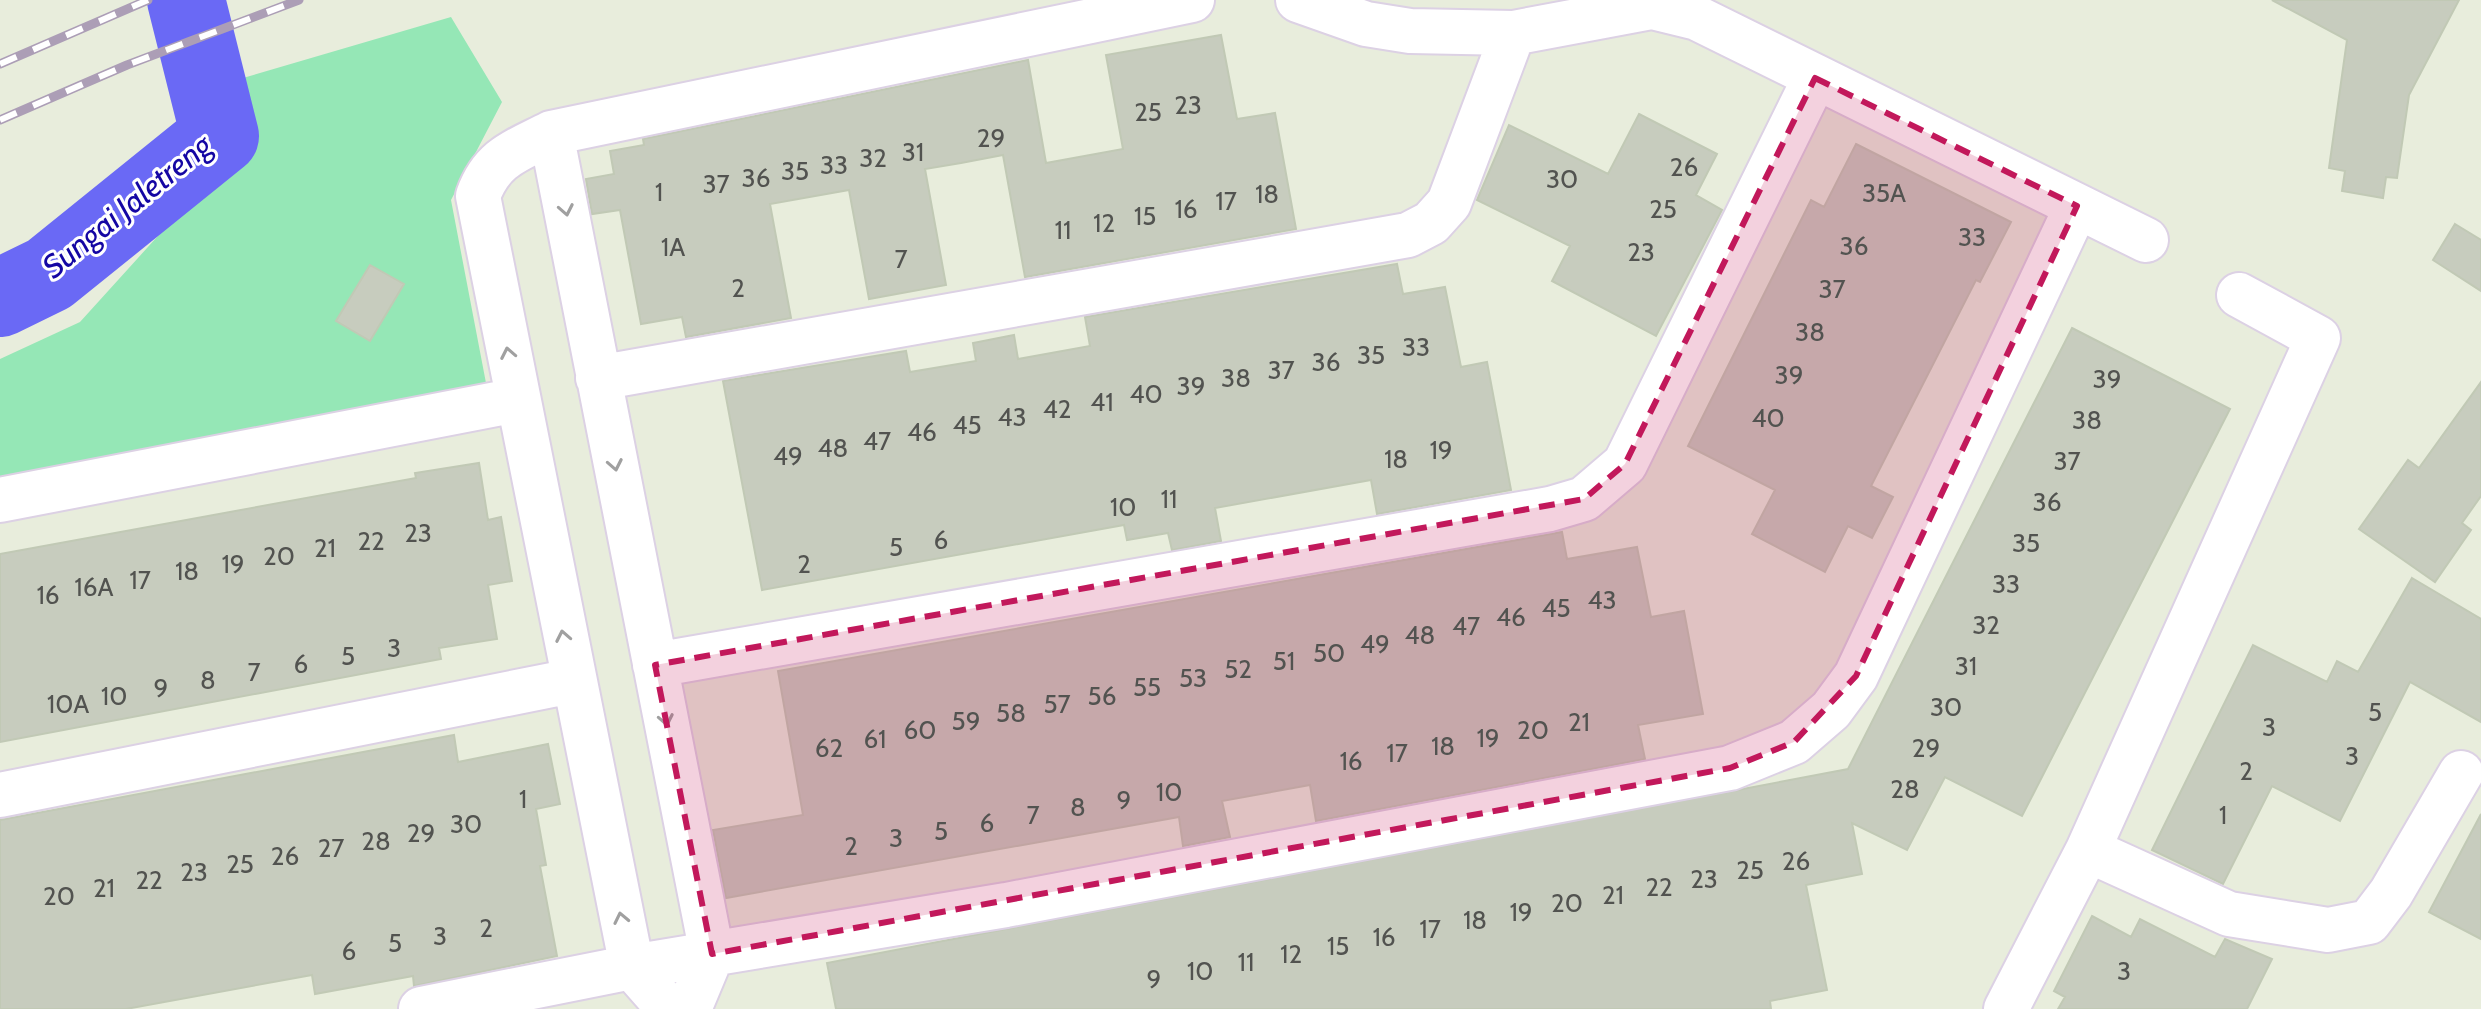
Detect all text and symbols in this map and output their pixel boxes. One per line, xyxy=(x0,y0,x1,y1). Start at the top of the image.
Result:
house number: 23 xyxy=(1174,89,1202,121)
house number: 25 xyxy=(1134,96,1162,128)
house number: 29 xyxy=(977,122,1005,154)
water label: Sungai Jaletreng xyxy=(34,124,220,286)
house number: 31 xyxy=(902,136,924,168)
house number: 32 xyxy=(859,142,887,174)
house number: 33 xyxy=(820,149,848,181)
house number: 26 xyxy=(1670,151,1698,183)
house number: 35 xyxy=(781,155,809,187)
house number: 36 xyxy=(742,162,770,194)
house number: 30 xyxy=(1546,163,1578,195)
house number: 37 xyxy=(702,168,730,200)
house number: 1 xyxy=(655,176,663,208)
house number: 35A xyxy=(1862,177,1906,209)
house number: 18 xyxy=(1255,178,1279,210)
house number: 17 xyxy=(1215,185,1237,217)
house number: 16 xyxy=(1174,193,1198,225)
house number: 25 xyxy=(1649,193,1677,225)
house number: 15 xyxy=(1134,200,1156,232)
one-way arrow xyxy=(556,203,573,217)
house number: 12 xyxy=(1093,207,1115,239)
house number: 11 xyxy=(1055,214,1071,246)
house number: 33 xyxy=(1958,221,1986,253)
house number: 36 xyxy=(1840,230,1868,262)
house number: 1A xyxy=(661,231,685,263)
house number: 23 xyxy=(1627,236,1655,268)
house number: 7 xyxy=(894,243,908,275)
house number: 2 xyxy=(731,272,745,304)
house number: 37 xyxy=(1818,273,1846,305)
house number: 38 xyxy=(1795,316,1825,348)
house number: 33 xyxy=(1402,331,1430,363)
house number: 35 xyxy=(1357,339,1385,371)
house number: 36 xyxy=(1312,346,1340,378)
one-way arrow xyxy=(501,347,518,360)
house number: 37 xyxy=(1267,354,1295,386)
house number: 39 xyxy=(1775,359,1803,391)
house number: 38 xyxy=(1221,362,1251,394)
house number: 39 xyxy=(2093,363,2121,395)
house number: 39 xyxy=(1177,370,1205,402)
house number: 40 xyxy=(1129,378,1163,410)
house number: 41 xyxy=(1090,386,1114,418)
house number: 42 xyxy=(1043,393,1071,425)
house number: 43 xyxy=(997,401,1027,433)
house number: 40 xyxy=(1751,402,1785,434)
house number: 38 xyxy=(2072,404,2102,436)
house number: 45 xyxy=(952,409,982,441)
house number: 46 xyxy=(907,416,937,448)
house number: 47 xyxy=(863,425,891,457)
house number: 48 xyxy=(818,432,848,464)
house number: 19 xyxy=(1429,434,1453,466)
house number: 49 xyxy=(773,440,803,472)
house number: 18 xyxy=(1384,443,1408,475)
house number: 37 xyxy=(2053,445,2081,477)
one-way arrow xyxy=(606,458,623,471)
house number: 11 xyxy=(1161,483,1177,515)
house number: 36 xyxy=(2033,486,2061,518)
house number: 10 xyxy=(1110,491,1136,523)
house number: 23 xyxy=(404,517,432,549)
house number: 6 xyxy=(934,524,948,556)
house number: 22 xyxy=(357,525,385,557)
house number: 35 xyxy=(2012,527,2040,559)
house number: 5 xyxy=(889,531,903,563)
house number: 21 xyxy=(314,532,336,564)
house number: 20 xyxy=(263,540,295,572)
house number: 19 xyxy=(221,548,245,580)
house number: 2 xyxy=(797,548,811,580)
house number: 18 xyxy=(175,555,199,587)
house number: 17 xyxy=(129,564,151,596)
house number: 33 xyxy=(1992,568,2020,600)
house number: 16A xyxy=(74,571,114,603)
house number: 16 xyxy=(36,579,60,611)
house number: 43 xyxy=(1587,584,1617,616)
house number: 45 xyxy=(1541,592,1571,624)
house number: 46 xyxy=(1496,601,1526,633)
house number: 32 xyxy=(1972,609,2000,641)
house number: 47 xyxy=(1452,610,1480,642)
house number: 48 xyxy=(1405,619,1435,651)
house number: 49 xyxy=(1360,628,1390,660)
one-way arrow xyxy=(556,629,573,643)
house number: 3 xyxy=(387,632,401,664)
house number: 50 xyxy=(1313,637,1345,669)
house number: 5 xyxy=(341,640,355,672)
house number: 51 xyxy=(1273,645,1295,677)
house number: 6 xyxy=(294,648,308,680)
house number: 31 xyxy=(1955,650,1977,682)
house number: 52 xyxy=(1224,653,1252,685)
house number: 7 xyxy=(247,656,261,688)
house number: 53 xyxy=(1179,662,1207,694)
house number: 8 xyxy=(200,664,216,696)
house number: 55 xyxy=(1133,671,1161,703)
house number: 9 xyxy=(154,672,168,704)
house number: 10 xyxy=(101,680,127,712)
house number: 56 xyxy=(1088,680,1116,712)
house number: 10A xyxy=(47,688,89,720)
house number: 57 xyxy=(1043,688,1071,720)
house number: 30 xyxy=(1930,691,1962,723)
house number: 5 xyxy=(2368,696,2382,728)
house number: 58 xyxy=(996,697,1026,729)
house number: 59 xyxy=(952,705,980,737)
house number: 21 xyxy=(1568,706,1590,738)
house number: 3 xyxy=(2262,711,2276,743)
one-way arrow xyxy=(657,713,674,726)
house number: 60 xyxy=(904,714,936,746)
house number: 20 xyxy=(1517,714,1549,746)
house number: 19 xyxy=(1476,722,1500,754)
house number: 61 xyxy=(863,723,887,755)
house number: 18 xyxy=(1431,730,1455,762)
house number: 62 xyxy=(815,732,843,764)
house number: 29 xyxy=(1912,732,1940,764)
house number: 17 xyxy=(1386,737,1408,769)
house number: 3 xyxy=(2345,740,2359,772)
house number: 16 xyxy=(1339,745,1363,777)
house number: 2 xyxy=(2239,755,2253,787)
house number: 28 xyxy=(1890,773,1920,805)
house number: 10 xyxy=(1156,776,1182,808)
house number: 1 xyxy=(519,783,527,815)
house number: 9 xyxy=(1117,784,1131,816)
house number: 8 xyxy=(1070,791,1086,823)
house number: 7 xyxy=(1026,799,1040,831)
house number: 1 xyxy=(2219,799,2227,831)
house number: 6 xyxy=(980,807,994,839)
house number: 30 xyxy=(450,808,482,840)
house number: 5 xyxy=(934,815,948,847)
house number: 29 xyxy=(407,817,435,849)
house number: 3 xyxy=(889,822,903,854)
house number: 28 xyxy=(361,825,391,857)
house number: 2 xyxy=(844,830,858,862)
house number: 27 xyxy=(318,832,344,864)
house number: 26 xyxy=(271,840,299,872)
house number: 26 xyxy=(1782,845,1810,877)
house number: 25 xyxy=(226,848,254,880)
house number: 25 xyxy=(1736,854,1764,886)
house number: 23 xyxy=(180,856,208,888)
house number: 23 xyxy=(1690,863,1718,895)
house number: 22 xyxy=(135,864,163,896)
house number: 22 xyxy=(1645,871,1673,903)
house number: 21 xyxy=(93,872,115,904)
house number: 21 xyxy=(1602,879,1624,911)
house number: 20 xyxy=(43,880,75,912)
house number: 20 xyxy=(1551,887,1583,919)
house number: 19 xyxy=(1509,896,1533,928)
house number: 18 xyxy=(1463,904,1487,936)
house number: 2 xyxy=(479,912,493,944)
one-way arrow xyxy=(614,912,631,925)
house number: 17 xyxy=(1419,913,1441,945)
house number: 3 xyxy=(433,920,447,952)
house number: 16 xyxy=(1372,921,1396,953)
house number: 5 xyxy=(388,927,402,959)
house number: 15 xyxy=(1327,930,1349,962)
house number: 6 xyxy=(342,935,356,967)
house number: 12 xyxy=(1280,938,1302,970)
house number: 11 xyxy=(1238,946,1254,978)
house number: 10 xyxy=(1187,955,1213,987)
house number: 3 xyxy=(2117,955,2131,987)
house number: 9 xyxy=(1147,963,1161,995)

